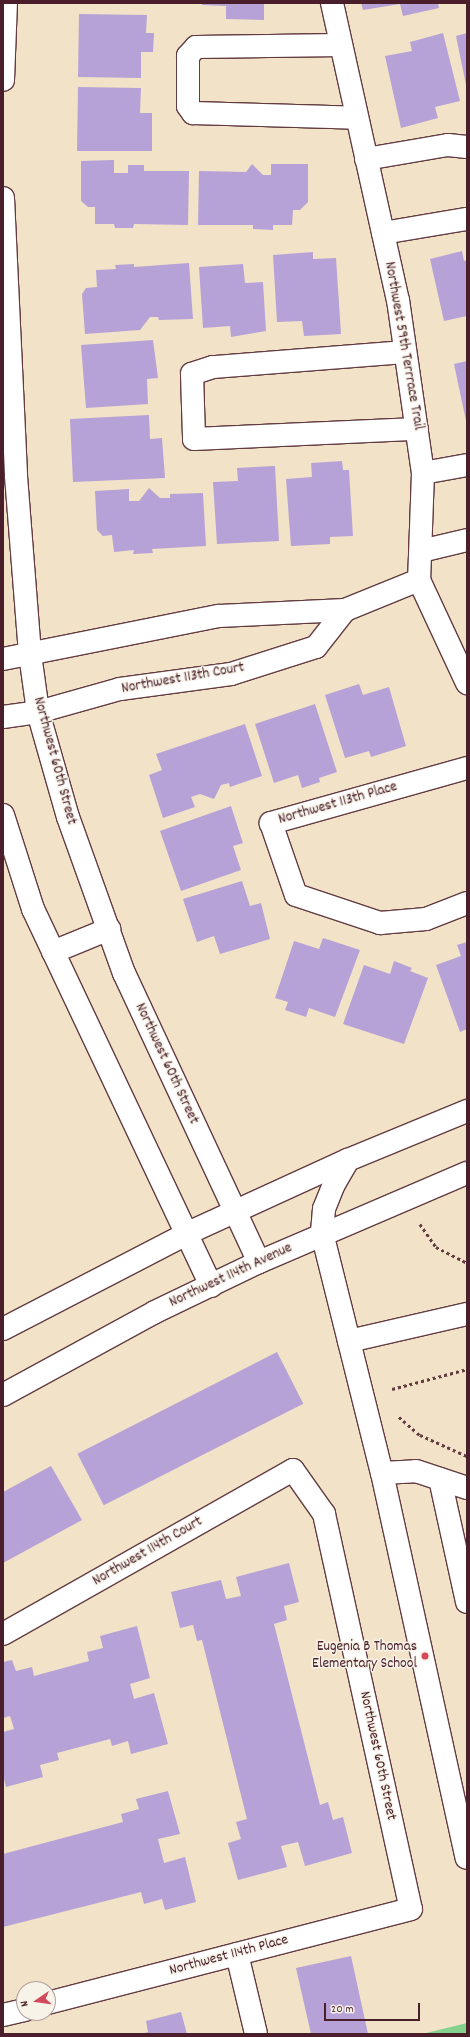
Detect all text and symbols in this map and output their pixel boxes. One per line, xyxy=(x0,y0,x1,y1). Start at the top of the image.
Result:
street label: Northwest 59th Terrrace Trail xyxy=(379,260,427,432)
street label: Northwest 113th Court xyxy=(120,659,246,699)
street label: Northwest 60th Street xyxy=(28,695,80,827)
street label: Northwest 113th Place xyxy=(277,778,399,830)
street label: Northwest 60th Street xyxy=(130,1001,202,1127)
street label: Northwest 114th Avenue xyxy=(167,1240,295,1312)
street label: Northwest 114th Court xyxy=(90,1513,206,1591)
place label: Eugenia B Thomas Elementary School xyxy=(312,1638,417,1673)
marker: Eugenia B Thomas Elementary School xyxy=(420,1651,430,1661)
street label: Northwest 60th Street xyxy=(355,1690,399,1822)
street label: Northwest 114th Place xyxy=(168,1931,290,1981)
north arrow xyxy=(16,1981,56,2021)
scale bar xyxy=(326,1995,422,2021)
text: N xyxy=(17,1999,34,2008)
text: 20 m xyxy=(331,2001,354,2018)

